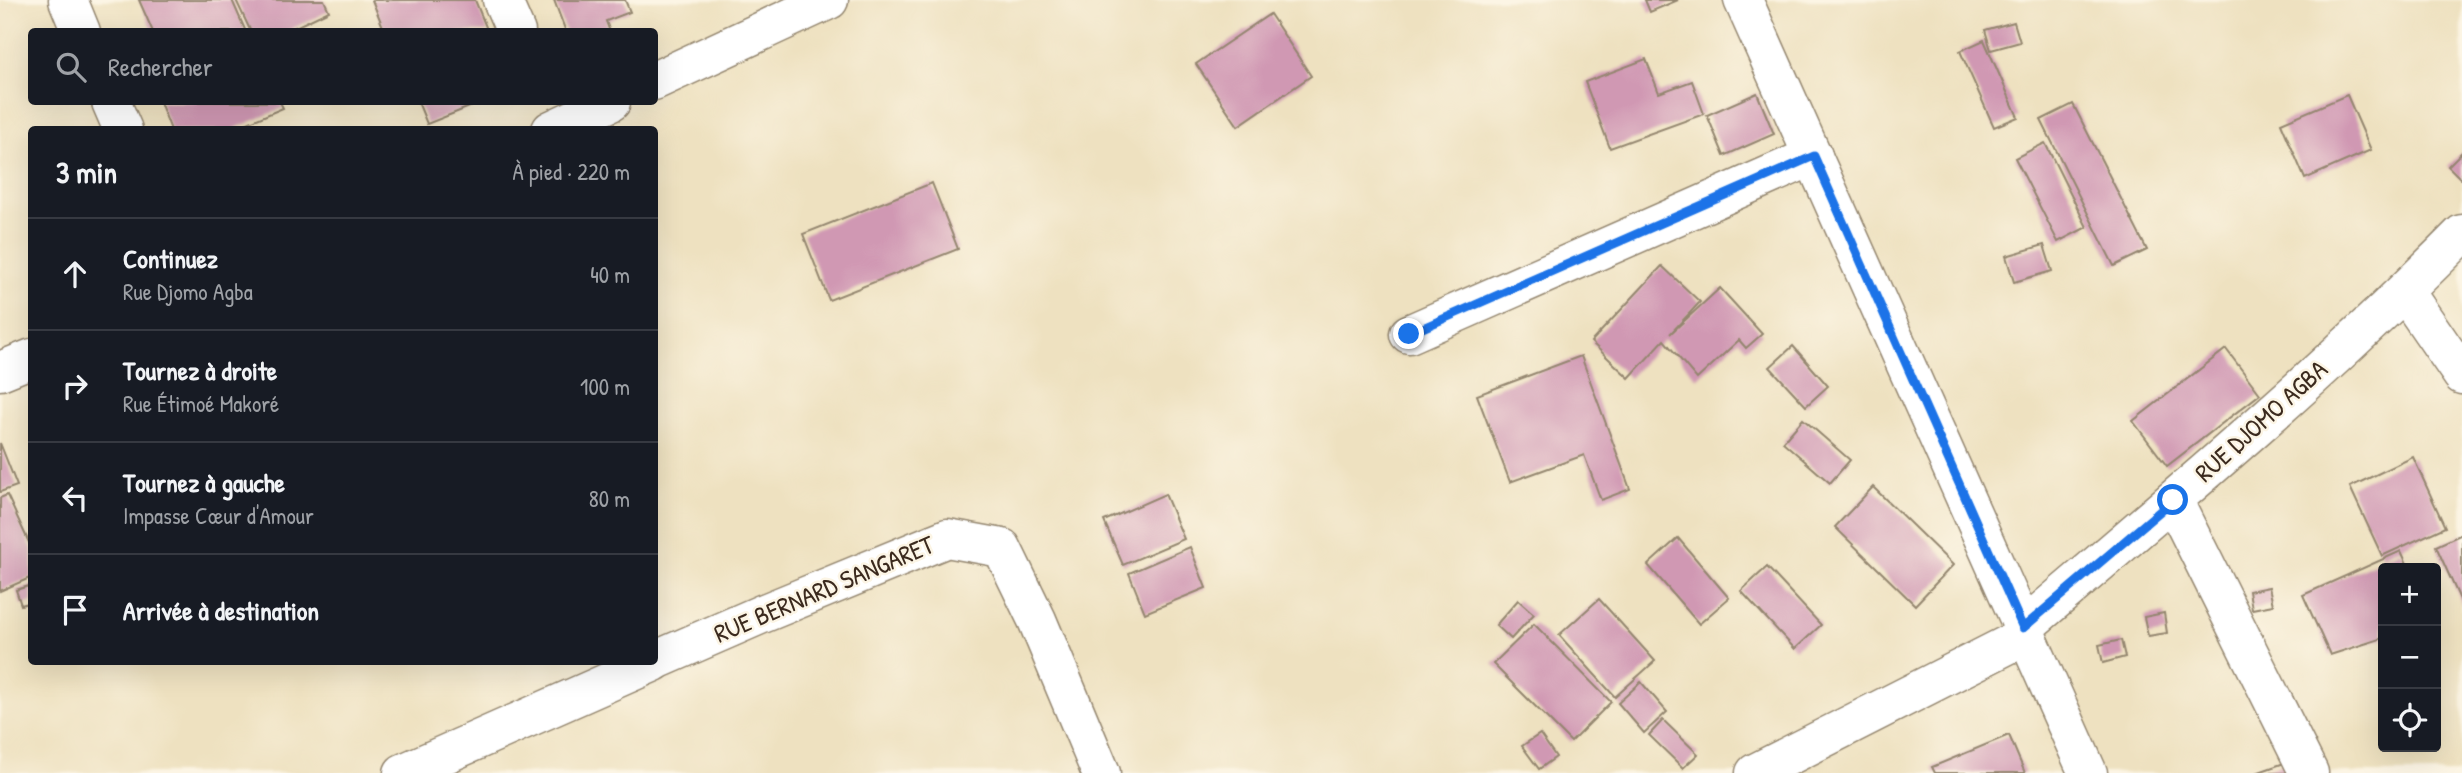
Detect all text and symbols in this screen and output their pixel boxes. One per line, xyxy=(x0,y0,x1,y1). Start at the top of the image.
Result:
search box xyxy=(28,28,658,105)
icon: search xyxy=(52,48,90,86)
text: Rechercher xyxy=(108,49,213,84)
text: 3 min xyxy=(56,152,117,192)
text: À pied · 220 m xyxy=(512,156,630,187)
text: Continuez xyxy=(123,241,218,276)
icon: ahead xyxy=(56,255,94,293)
text: 40 m xyxy=(590,259,630,290)
text: Rue Djomo Agba xyxy=(123,276,253,307)
route end xyxy=(1393,318,1424,349)
street label: RUE DJOMO AGBA xyxy=(2187,352,2335,489)
text: Tournez à droite xyxy=(123,353,277,388)
icon: right xyxy=(56,367,94,405)
text: 100 m xyxy=(580,371,630,402)
text: Rue Étimoé Makoré xyxy=(123,388,279,419)
text: Tournez à gauche xyxy=(123,465,285,500)
icon: left xyxy=(56,479,94,517)
text: 80 m xyxy=(589,483,630,514)
route start xyxy=(2157,484,2188,515)
text: Impasse Cœur d'Amour xyxy=(123,500,314,531)
street label: RUE BERNARD SANGARET xyxy=(708,526,940,651)
map controls xyxy=(2378,563,2441,752)
button: + xyxy=(2378,563,2441,626)
icon: arrive xyxy=(56,591,94,629)
text: Arrivée à destination xyxy=(123,593,319,628)
button: − xyxy=(2378,626,2441,689)
button: locate xyxy=(2378,689,2441,752)

